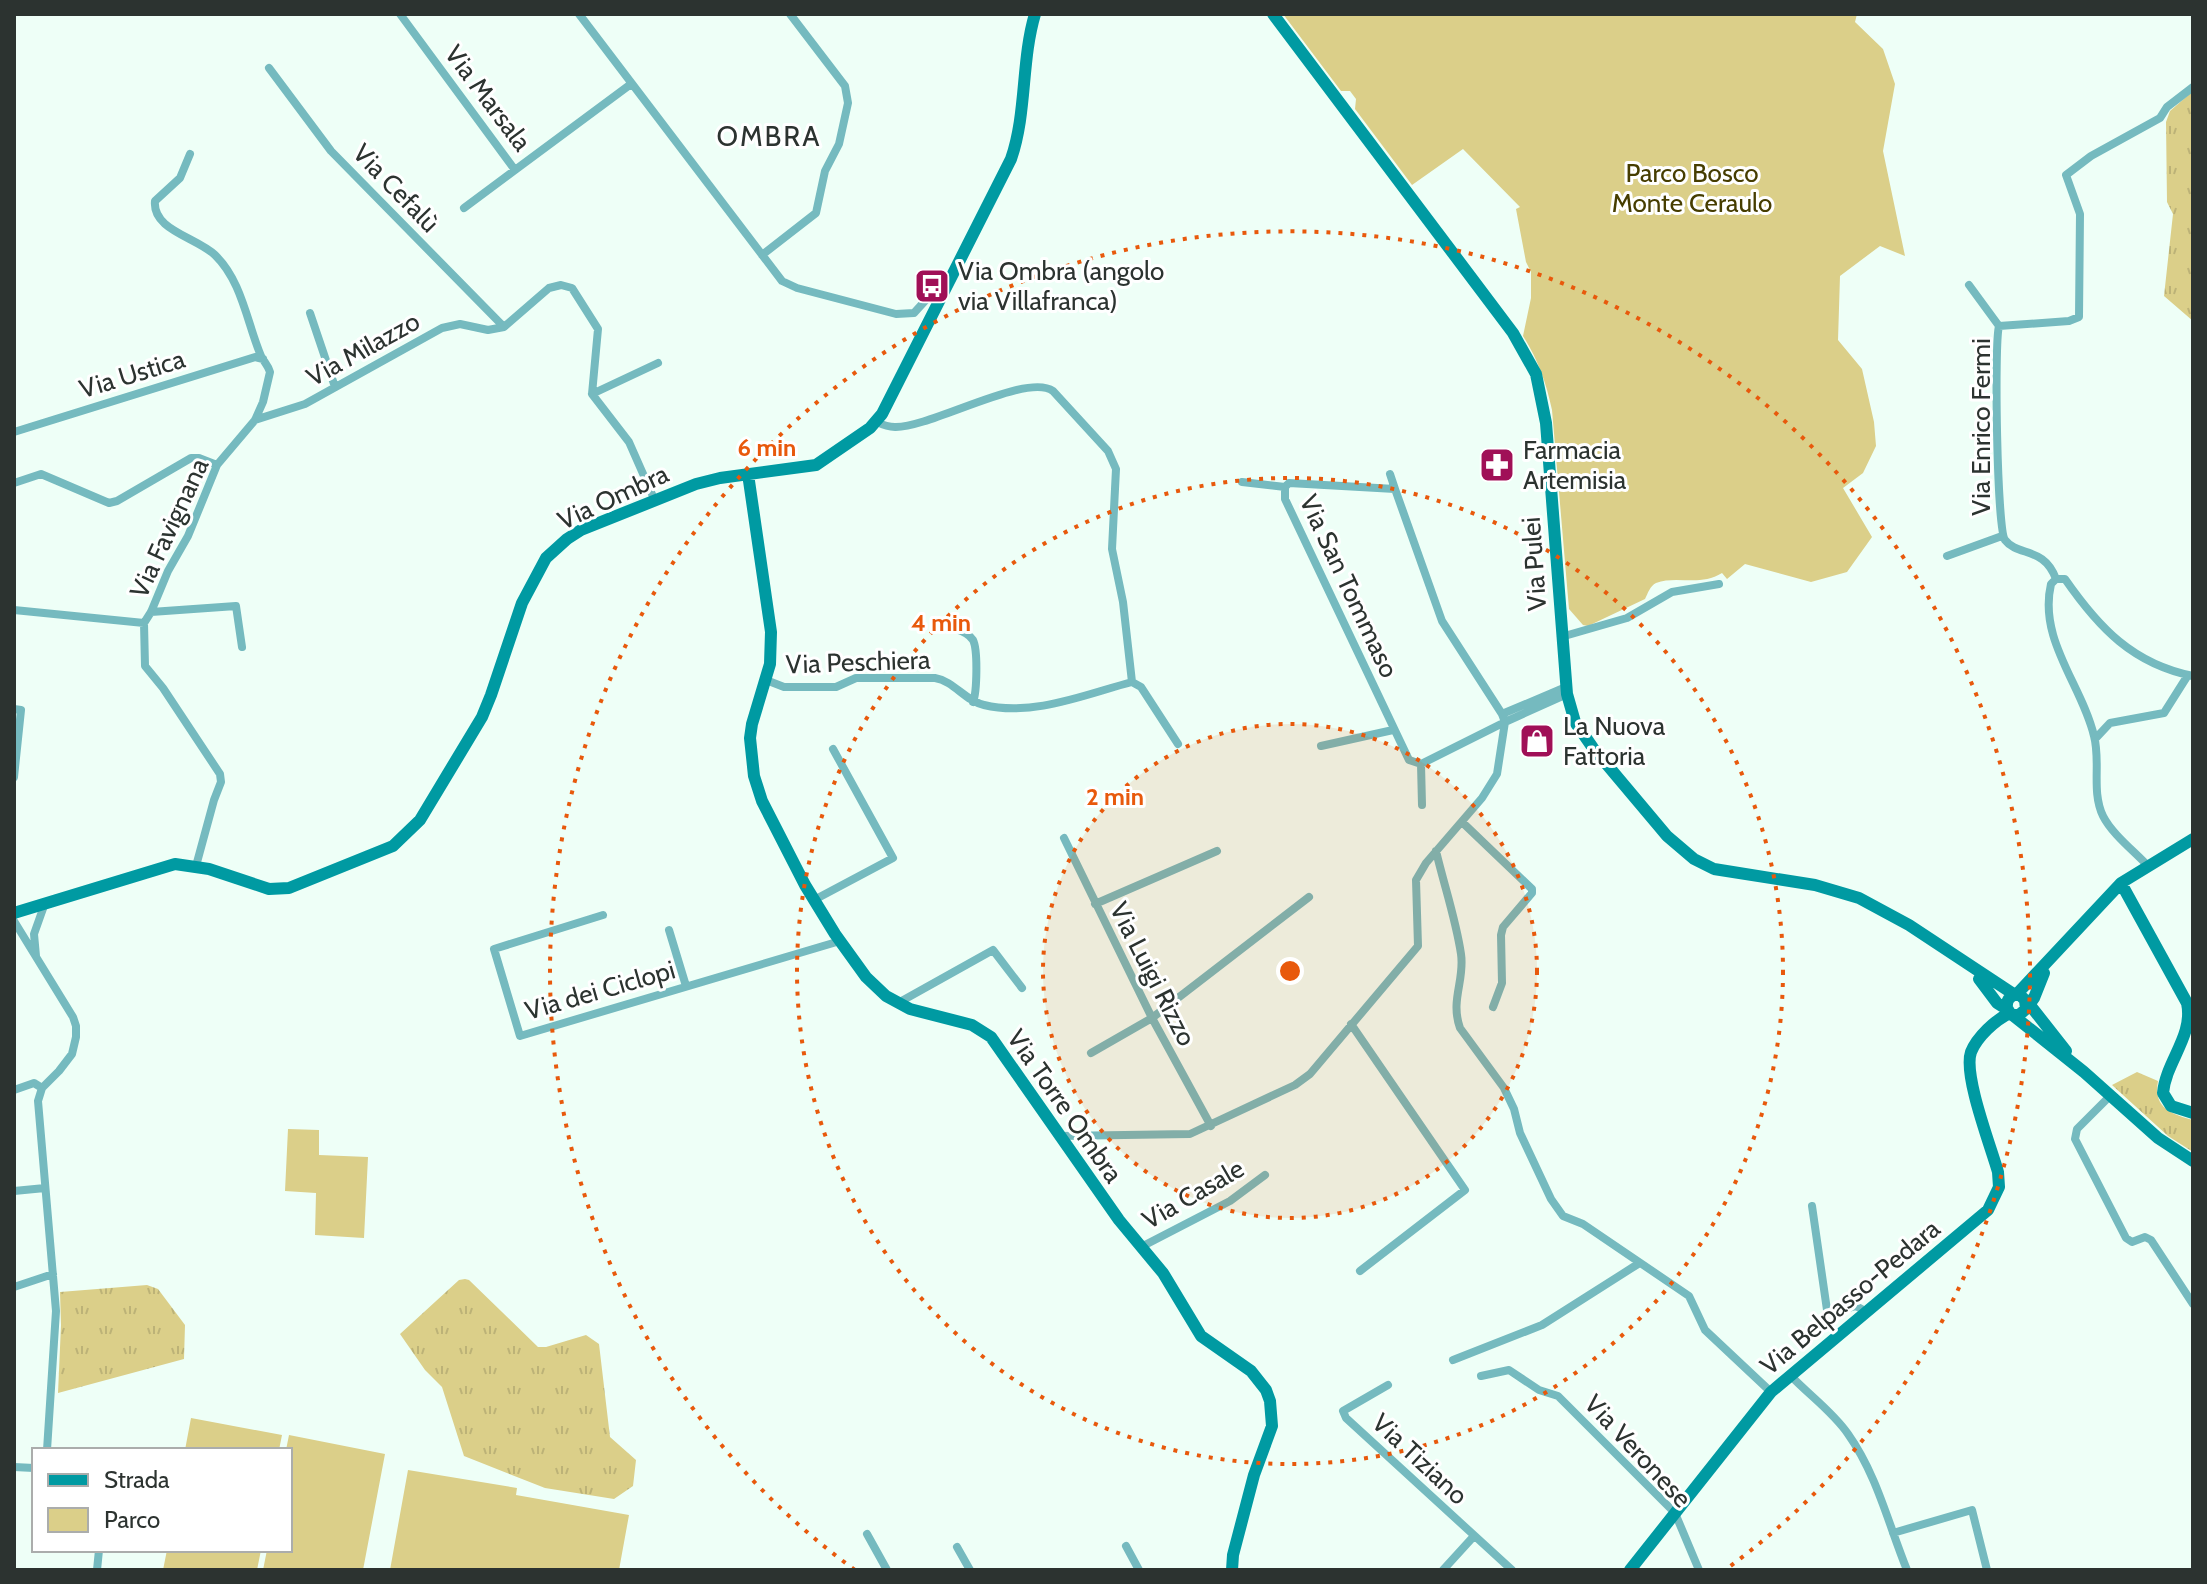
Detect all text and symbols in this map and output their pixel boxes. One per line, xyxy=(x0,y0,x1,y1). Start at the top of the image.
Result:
street label: Via Marsala xyxy=(438,39,539,158)
district label: OMBRA xyxy=(717,119,821,153)
street label: Via Cefalù xyxy=(346,137,446,239)
park label: Parco Bosco Monte Ceraulo xyxy=(1612,157,1772,219)
place label: Via Ombra (angolo via Villafranca) xyxy=(958,255,1164,317)
bus stop icon: Via Ombra (angolo via Villafranca) xyxy=(913,267,951,305)
street label: Via Milazzo xyxy=(301,305,425,393)
street label: Via Enrico Fermi xyxy=(1965,338,1997,516)
street label: Via Ustica xyxy=(75,343,189,405)
text: 6 min xyxy=(738,433,796,462)
place label: Farmacia Artemisia xyxy=(1523,434,1627,496)
pharmacy icon: Farmacia Artemisia xyxy=(1478,446,1516,484)
street label: Via Favignana xyxy=(123,453,215,603)
street label: Via Ombra xyxy=(553,457,674,537)
street label: Via San Tommaso xyxy=(1293,489,1405,683)
street label: Via Pulei xyxy=(1515,516,1553,612)
text: 4 min xyxy=(911,608,971,637)
street label: Via Peschiera xyxy=(785,643,931,681)
place label: La Nuova Fattoria xyxy=(1563,710,1666,772)
shop icon: La Nuova Fattoria xyxy=(1518,722,1556,760)
text: 2 min xyxy=(1086,782,1144,811)
street label: Via Luigi Rizzo xyxy=(1103,897,1203,1051)
street label: Via dei Ciclopi xyxy=(521,953,679,1027)
centre of rings xyxy=(1276,957,1304,985)
street label: Via Torre Ombra xyxy=(1000,1023,1130,1189)
street label: Via Casale xyxy=(1137,1152,1249,1236)
street label: Via Belpasso-Pedara xyxy=(1754,1212,1947,1382)
street label: Via Veronese xyxy=(1578,1388,1698,1514)
street label: Via Tiziano xyxy=(1366,1407,1474,1511)
legend xyxy=(32,1448,292,1552)
text: Strada xyxy=(104,1465,170,1494)
text: Parco xyxy=(104,1505,160,1534)

